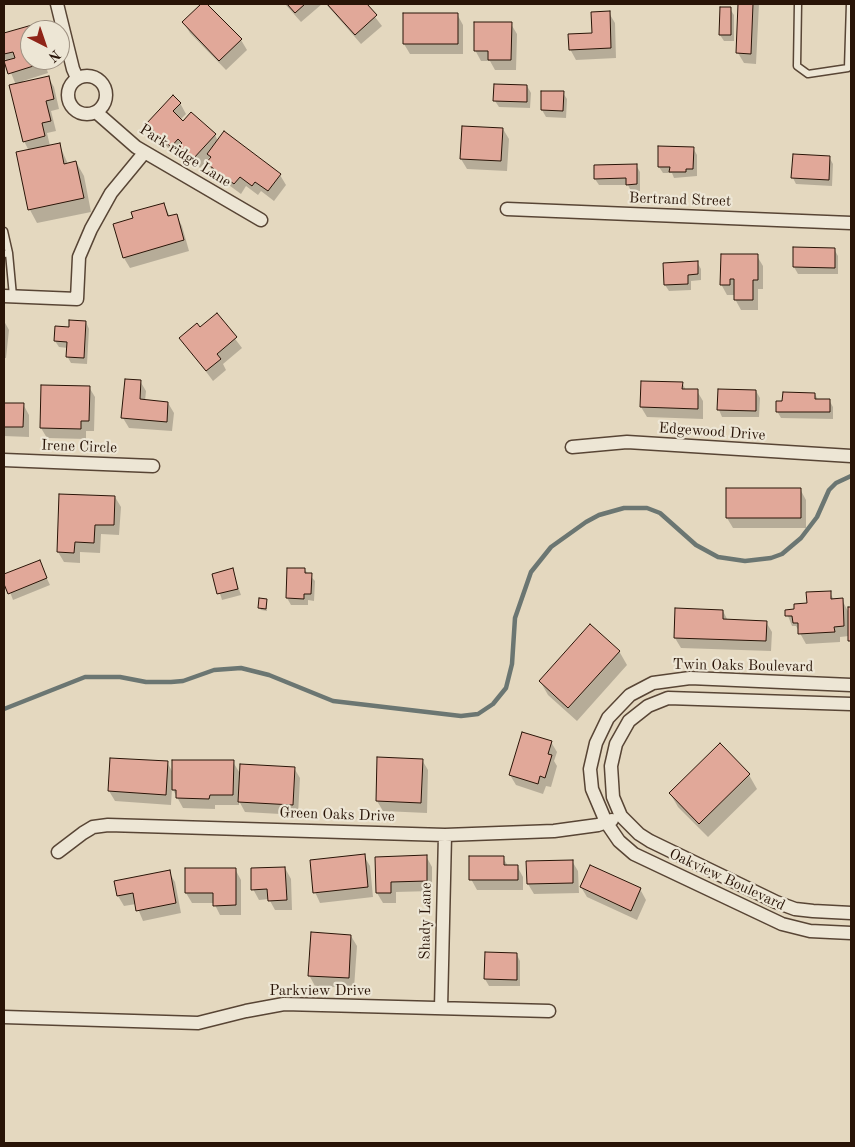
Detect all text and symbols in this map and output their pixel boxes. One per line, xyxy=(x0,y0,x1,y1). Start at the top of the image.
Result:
north arrow xyxy=(20,20,70,70)
text: N xyxy=(46,47,63,64)
street label: Park ridge Lane xyxy=(136,121,234,191)
street label: Bertrand Street xyxy=(629,189,731,211)
street label: Edgewood Drive xyxy=(658,419,766,445)
street label: Irene Circle xyxy=(41,437,117,457)
street label: Twin Oaks Boulevard xyxy=(672,656,814,676)
street label: Green Oaks Drive xyxy=(279,804,395,826)
street label: Oakview Boulevard xyxy=(666,845,788,915)
street label: Shady Lane xyxy=(416,882,436,960)
street label: Parkview Drive xyxy=(269,982,371,1000)

